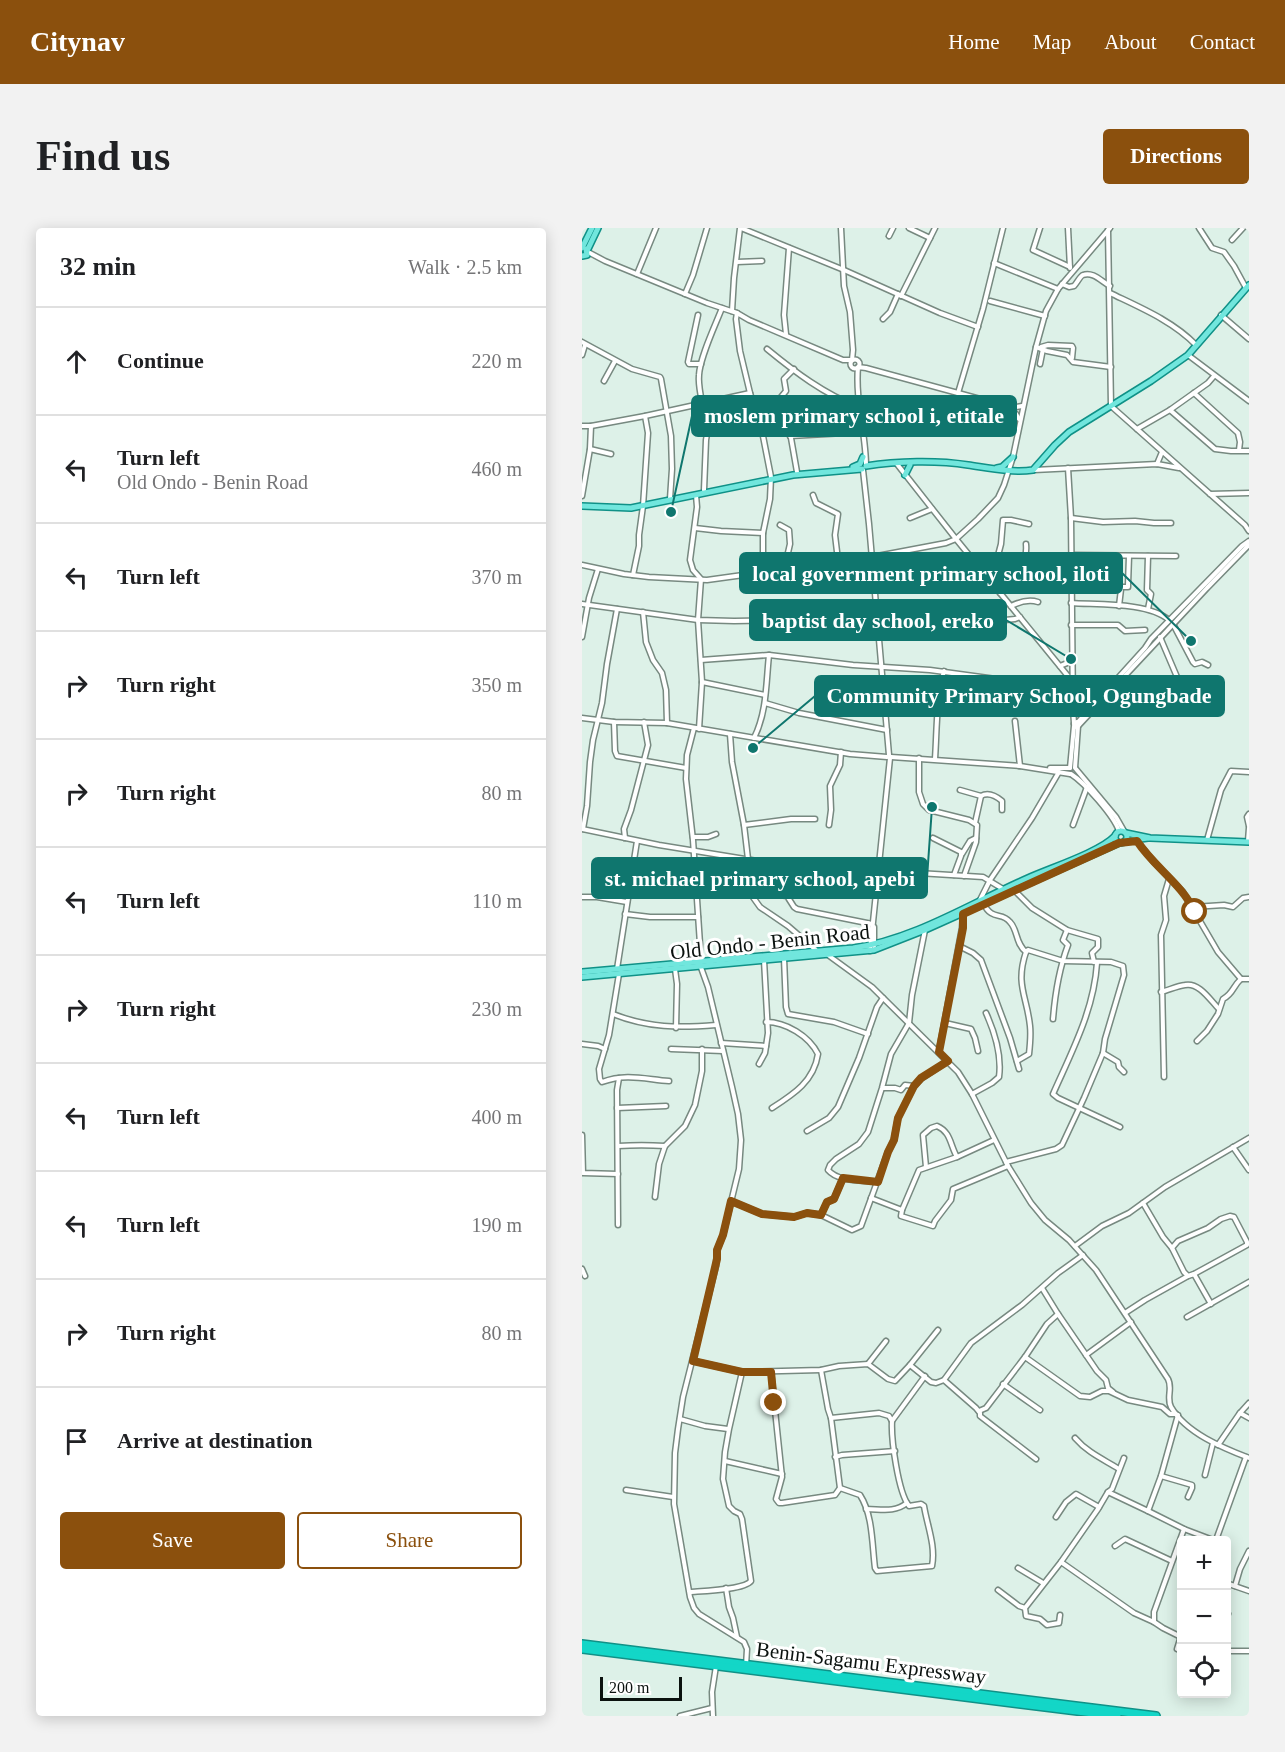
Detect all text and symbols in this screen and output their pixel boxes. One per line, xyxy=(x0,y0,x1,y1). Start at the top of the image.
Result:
text: Citynav xyxy=(30,26,125,57)
text: Home xyxy=(948,30,1000,54)
text: Map xyxy=(1033,30,1071,54)
text: About xyxy=(1104,30,1157,54)
text: Contact xyxy=(1190,30,1255,54)
button: Directions xyxy=(1103,129,1249,184)
text: Find us xyxy=(36,133,170,179)
text: 32 min xyxy=(60,252,136,281)
text: Walk · 2.5 km xyxy=(408,256,522,278)
icon: ahead xyxy=(60,345,93,378)
text: Continue xyxy=(117,348,204,373)
text: 220 m xyxy=(471,350,522,372)
callout: moslem primary school i, etitale xyxy=(692,396,1016,436)
text: moslem primary school i, etitale xyxy=(704,403,1004,428)
text: Turn left xyxy=(117,445,200,470)
icon: left xyxy=(60,453,93,486)
text: 460 m xyxy=(471,458,522,480)
text: Old Ondo - Benin Road xyxy=(117,471,308,493)
callout: local government primary school, iloti xyxy=(740,553,1122,593)
icon: left xyxy=(60,561,93,594)
text: local government primary school, iloti xyxy=(752,561,1110,586)
text: Turn left xyxy=(117,564,200,589)
text: 370 m xyxy=(471,566,522,588)
callout: baptist day school, ereko xyxy=(750,600,1006,640)
text: baptist day school, ereko xyxy=(762,608,994,633)
icon: right xyxy=(60,669,93,702)
text: Turn right xyxy=(117,672,216,697)
text: 350 m xyxy=(471,674,522,696)
callout: Community Primary School, Ogungbade xyxy=(815,676,1224,716)
text: Community Primary School, Ogungbade xyxy=(826,683,1212,708)
icon: right xyxy=(60,777,93,810)
text: Turn right xyxy=(117,780,216,805)
text: 80 m xyxy=(481,782,522,804)
callout: st. michael primary school, apebi xyxy=(592,858,927,898)
text: st. michael primary school, apebi xyxy=(605,866,915,891)
icon: left xyxy=(60,885,93,918)
text: Turn left xyxy=(117,888,200,913)
text: 110 m xyxy=(472,890,522,912)
route start xyxy=(1181,898,1207,924)
street label: Old Ondo - Benin Road xyxy=(669,920,872,964)
icon: right xyxy=(60,993,93,1026)
text: Turn right xyxy=(117,996,216,1021)
text: 230 m xyxy=(471,998,522,1020)
icon: left xyxy=(60,1101,93,1134)
text: Turn left xyxy=(117,1104,200,1129)
text: 400 m xyxy=(471,1106,522,1128)
icon: left xyxy=(60,1209,93,1242)
text: Turn left xyxy=(117,1212,200,1237)
text: 190 m xyxy=(471,1214,522,1236)
icon: right xyxy=(60,1317,93,1350)
text: Turn right xyxy=(117,1320,216,1345)
text: 80 m xyxy=(481,1322,522,1344)
route end xyxy=(760,1389,786,1415)
icon: arrive xyxy=(60,1425,93,1458)
text: Arrive at destination xyxy=(117,1428,313,1453)
button: Save xyxy=(60,1512,285,1569)
button: Share xyxy=(297,1512,522,1569)
map controls xyxy=(1177,1536,1231,1698)
button: + xyxy=(1177,1536,1231,1590)
button: − xyxy=(1177,1590,1231,1644)
street label: Benin-Sagamu Expressway xyxy=(755,1637,988,1689)
button: locate xyxy=(1177,1644,1231,1698)
scale bar xyxy=(600,1674,682,1702)
text: 200 m xyxy=(609,1679,649,1696)

